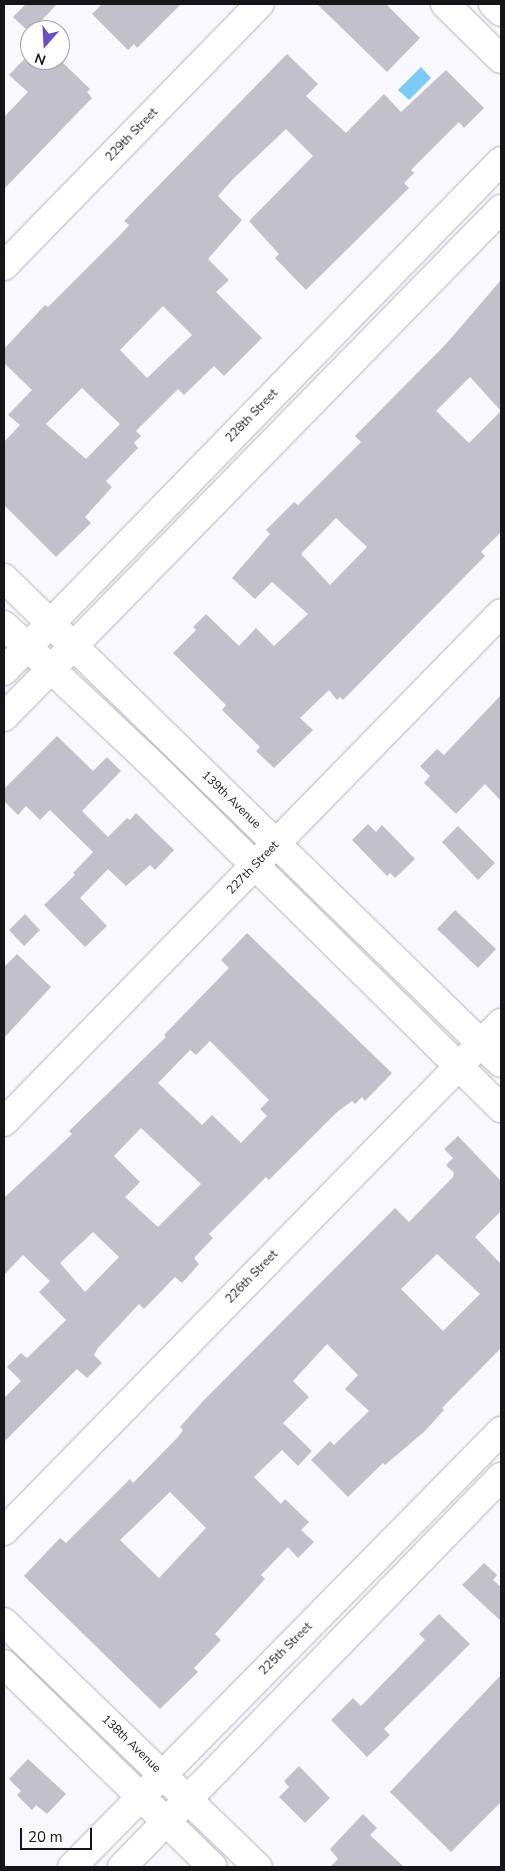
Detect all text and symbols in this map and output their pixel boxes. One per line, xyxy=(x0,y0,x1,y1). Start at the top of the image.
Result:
north arrow xyxy=(20,20,70,70)
text: N xyxy=(32,48,48,69)
street label: 229th Street xyxy=(103,105,161,165)
street label: 228th Street xyxy=(223,386,281,446)
street label: 139th Avenue xyxy=(198,768,264,832)
street label: 227th Street xyxy=(224,838,282,898)
street label: 226th Street xyxy=(223,1247,281,1307)
street label: 225th Street xyxy=(257,1620,315,1678)
street label: 138th Avenue xyxy=(98,1712,164,1776)
scale bar xyxy=(22,1818,95,1850)
text: 20 m xyxy=(28,1827,63,1847)

